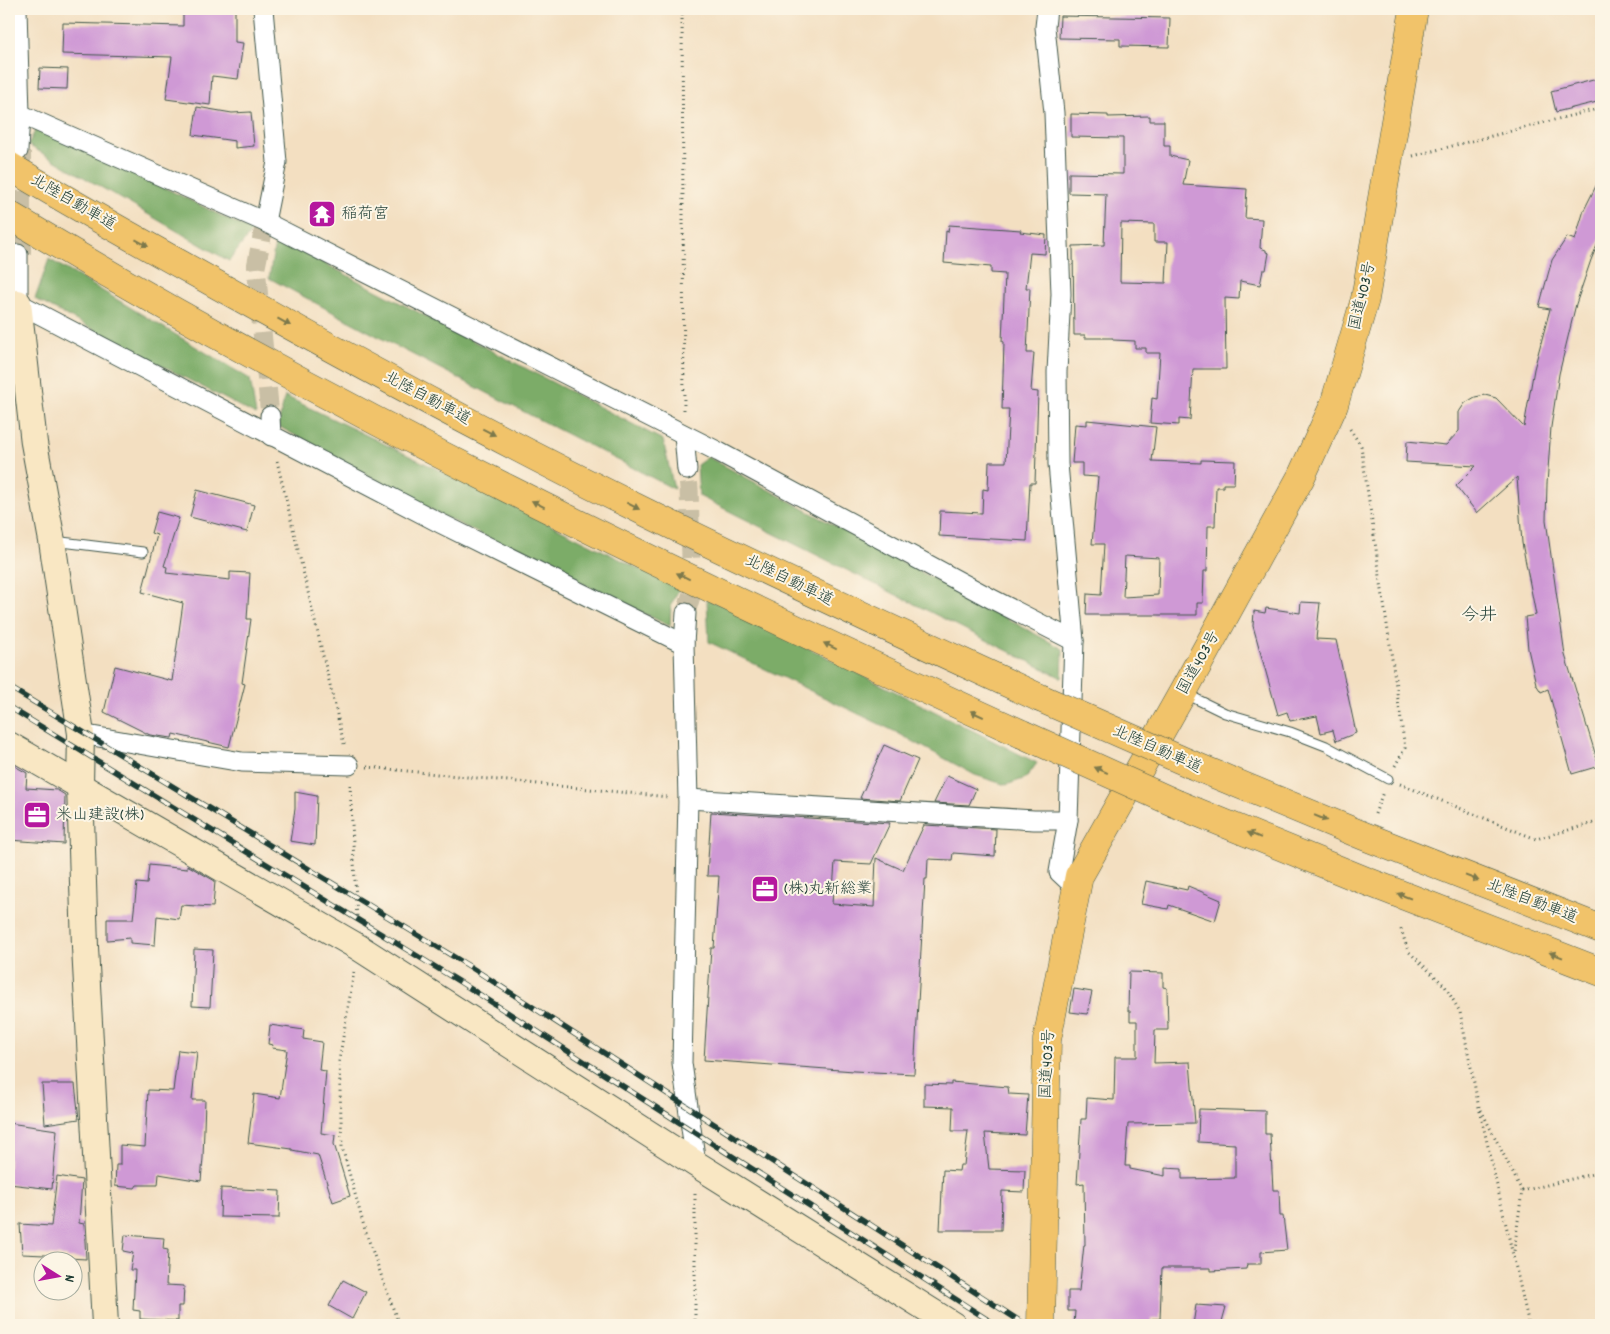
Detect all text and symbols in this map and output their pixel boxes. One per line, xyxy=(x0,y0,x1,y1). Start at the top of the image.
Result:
street label: 北陸自動車道 xyxy=(26,169,120,237)
temple icon: 稲荷宮 xyxy=(307,199,337,229)
place label: 稲荷宮 xyxy=(341,203,389,226)
one-way arrow xyxy=(135,239,149,247)
street label: 国道403号 xyxy=(1344,259,1382,333)
one-way arrow xyxy=(276,318,291,326)
street label: 北陸自動車道 xyxy=(379,366,475,432)
one-way arrow xyxy=(481,428,496,436)
one-way arrow xyxy=(530,500,545,508)
one-way arrow xyxy=(626,502,640,510)
street label: 北陸自動車道 xyxy=(741,550,837,612)
one-way arrow xyxy=(676,572,690,580)
district label: 今井 xyxy=(1461,604,1497,629)
street label: 国道403号 xyxy=(1172,627,1226,699)
one-way arrow xyxy=(823,642,837,650)
one-way arrow xyxy=(970,710,984,718)
street label: 北陸自動車道 xyxy=(1108,720,1206,780)
one-way arrow xyxy=(1094,766,1108,774)
office icon: 米山建設(株) xyxy=(22,800,52,830)
place label: 米山建設(株) xyxy=(56,804,144,827)
one-way arrow xyxy=(1314,815,1328,823)
one-way arrow xyxy=(1246,831,1261,838)
office icon: (株)丸新総業 xyxy=(750,874,780,904)
one-way arrow xyxy=(1465,874,1480,882)
street label: 北陸自動車道 xyxy=(1483,874,1581,930)
place label: (株)丸新総業 xyxy=(784,878,872,901)
one-way arrow xyxy=(1396,892,1411,900)
one-way arrow xyxy=(1548,951,1563,959)
street label: 国道403号 xyxy=(1035,1028,1061,1100)
north arrow xyxy=(32,1252,82,1302)
text: N xyxy=(58,1273,79,1283)

